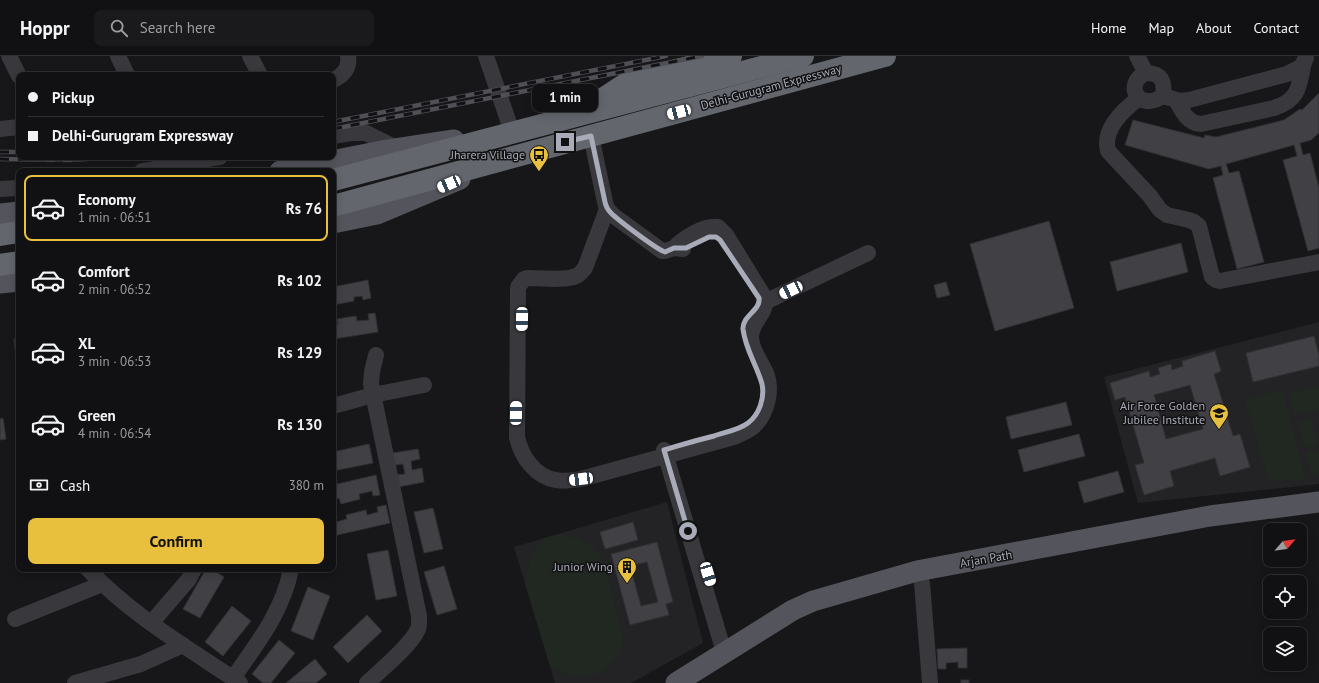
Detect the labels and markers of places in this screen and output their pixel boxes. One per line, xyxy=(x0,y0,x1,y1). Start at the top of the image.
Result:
bus stop icon: Jharera Village xyxy=(528,144,550,172)
place label: Jharera Village xyxy=(449,147,525,162)
place label: Air Force Golden Jubilee Institute xyxy=(1120,398,1205,427)
school or university icon: Air Force Golden Jubilee Institute xyxy=(1208,402,1230,430)
building icon: Junior Wing xyxy=(616,556,638,584)
place label: Junior Wing xyxy=(553,559,613,574)

